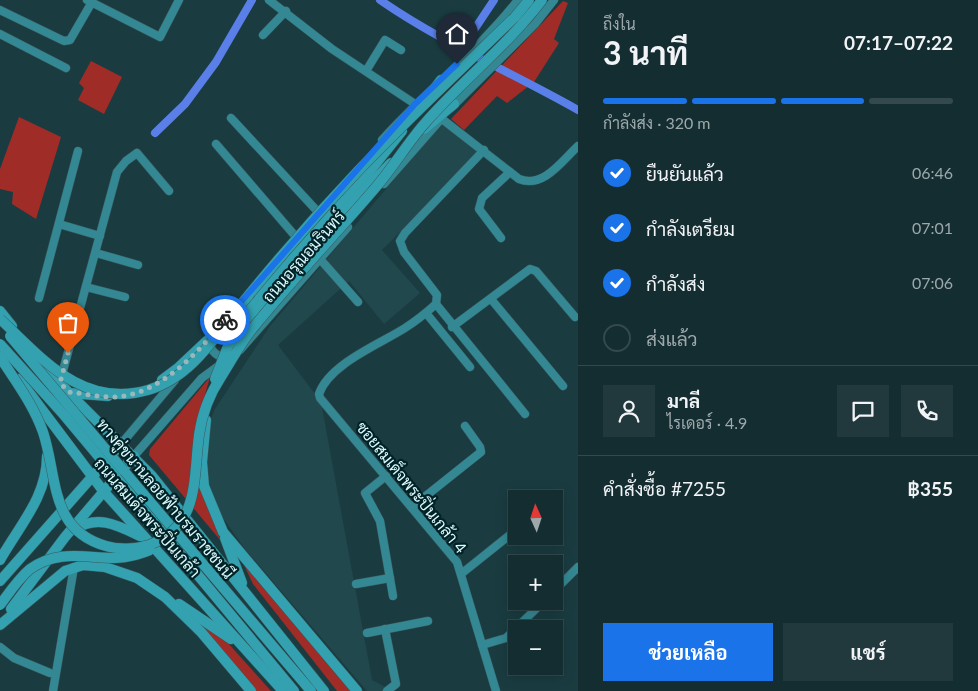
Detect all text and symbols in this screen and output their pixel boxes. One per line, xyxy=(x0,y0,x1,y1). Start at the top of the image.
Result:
pin xyxy=(436,13,478,64)
text: ถึงใน xyxy=(603,14,636,33)
icon: home xyxy=(443,20,471,48)
text: 07:17–07:22 xyxy=(844,31,953,54)
text: 3 นาที xyxy=(603,33,688,72)
text: กำลังส่ง · 320 m xyxy=(603,113,711,132)
icon: check xyxy=(603,159,631,187)
text: ยืนยันแล้ว xyxy=(646,162,724,185)
text: 06:46 xyxy=(912,163,953,182)
street label: ถนนอรุณอมรินทร์ xyxy=(256,205,350,308)
icon: check xyxy=(603,214,631,242)
text: กำลังเตรียม xyxy=(646,217,735,240)
text: 07:01 xyxy=(912,218,953,237)
icon: check xyxy=(603,269,631,297)
text: กำลังส่ง xyxy=(646,272,705,295)
text: 07:06 xyxy=(912,273,953,292)
courier xyxy=(200,295,250,345)
pin xyxy=(47,302,89,353)
icon: bike xyxy=(211,306,239,334)
icon: bag xyxy=(54,309,82,337)
text: ส่งแล้ว xyxy=(646,327,697,350)
button: person xyxy=(603,385,655,437)
button: chat xyxy=(837,385,889,437)
button: phone xyxy=(901,385,953,437)
text: มาลี xyxy=(667,389,700,412)
street label: ทางคู่ขนานลอยฟ้าบรมราชชนนี xyxy=(91,413,239,584)
text: ไรเดอร์ · 4.9 xyxy=(667,413,747,432)
street label: ซอยสมเด็จพระปิ่นเกล้า 4 xyxy=(353,415,473,557)
street label: ถนนสมเด็จพระปิ่นเกล้า xyxy=(91,451,207,581)
text: คำสั่งซื้อ #7255 xyxy=(603,477,726,500)
text: ฿355 xyxy=(907,477,953,500)
north arrow xyxy=(508,490,562,545)
map controls xyxy=(508,490,563,675)
button: + xyxy=(508,555,563,610)
button: − xyxy=(508,620,563,675)
button: ช่วยเหลือ xyxy=(603,623,773,681)
button: แชร์ xyxy=(783,623,953,681)

